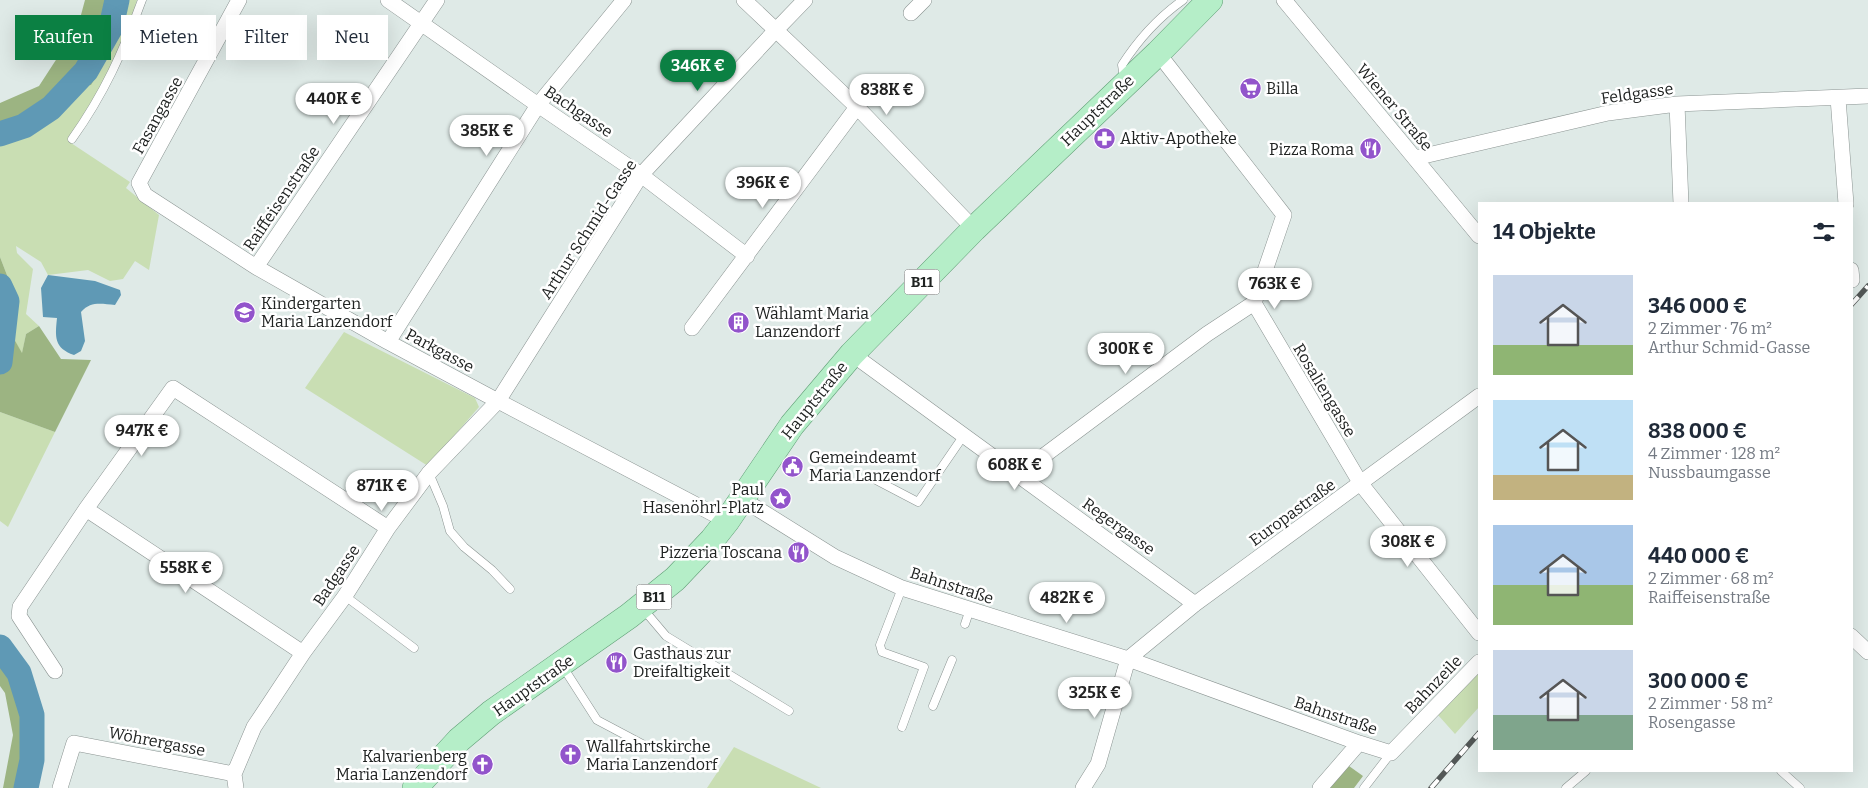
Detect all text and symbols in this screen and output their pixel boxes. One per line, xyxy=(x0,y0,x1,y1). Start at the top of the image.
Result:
chip: Kaufen xyxy=(15,15,111,60)
chip: Mieten xyxy=(121,15,216,60)
chip: Filter xyxy=(226,15,307,60)
chip: Neu xyxy=(317,15,388,60)
pin: 346K € xyxy=(657,49,739,92)
text: 346K € xyxy=(671,56,725,75)
street label: Wiener Straße xyxy=(1353,60,1437,155)
street label: Hauptstraße xyxy=(1057,71,1138,150)
street label: Fasangasse xyxy=(128,73,186,157)
pin: 838K € xyxy=(846,74,928,116)
supermarket icon: Billa xyxy=(1238,76,1262,100)
place label: Billa xyxy=(1266,79,1299,98)
street label: Feldgasse xyxy=(1600,79,1674,108)
text: 838K € xyxy=(860,80,914,99)
pin: 440K € xyxy=(293,82,375,125)
street label: Bachgasse xyxy=(541,82,616,141)
text: 440K € xyxy=(306,89,362,108)
pin: 385K € xyxy=(446,114,528,157)
text: 385K € xyxy=(460,121,514,140)
pharmacy icon: Aktiv-Apotheke xyxy=(1092,126,1116,150)
place label: Aktiv-Apotheke xyxy=(1120,129,1237,148)
restaurant icon: Pizza Roma xyxy=(1358,137,1382,161)
place label: Pizza Roma xyxy=(1269,140,1354,159)
street label: Raiffeisenstraße xyxy=(239,142,323,254)
street label: Arthur Schmid-Gasse xyxy=(536,156,641,303)
pin: 396K € xyxy=(722,166,804,209)
text: 396K € xyxy=(736,173,790,192)
icon: filters xyxy=(1810,218,1838,246)
text: 14 Objekte xyxy=(1493,219,1596,245)
pin: 763K € xyxy=(1234,268,1316,310)
road number: B11 xyxy=(904,270,940,294)
text: 763K € xyxy=(1249,274,1301,293)
text: 346 000 € xyxy=(1648,293,1747,319)
place label: Kindergarten Maria Lanzendorf xyxy=(261,294,394,331)
icon: home xyxy=(1533,295,1593,355)
school or university icon: Kindergarten Maria Lanzendorf xyxy=(233,300,257,324)
place label: Wählamt Maria Lanzendorf xyxy=(755,304,869,341)
building icon: Wählamt Maria Lanzendorf xyxy=(727,310,751,334)
text: 2 Zimmer · 76 m² xyxy=(1648,319,1772,338)
street label: Parkgasse xyxy=(402,324,477,376)
pin: 300K € xyxy=(1085,332,1167,375)
text: Arthur Schmid-Gasse xyxy=(1648,338,1810,357)
text: 300K € xyxy=(1098,339,1154,358)
street label: Rosaliengasse xyxy=(1289,340,1360,440)
street label: Hauptstraße xyxy=(777,358,851,443)
pin: 947K € xyxy=(101,414,183,457)
text: 838 000 € xyxy=(1648,418,1747,444)
icon: home xyxy=(1533,420,1593,480)
text: 947K € xyxy=(115,421,169,440)
text: 4 Zimmer · 128 m² xyxy=(1648,444,1780,463)
place label: Gemeindeamt Maria Lanzendorf xyxy=(809,448,942,485)
pin: 608K € xyxy=(974,448,1056,491)
public building icon: Gemeindeamt Maria Lanzendorf xyxy=(781,454,805,478)
text: 608K € xyxy=(988,455,1042,474)
text: Nussbaumgasse xyxy=(1648,463,1771,482)
pin: 871K € xyxy=(341,470,423,512)
street label: Europastraße xyxy=(1246,475,1339,550)
text: 871K € xyxy=(357,476,407,495)
place label: Paul Hasenöhrl-Platz xyxy=(642,480,764,517)
place icon: Paul Hasenöhrl-Platz xyxy=(768,486,792,510)
street label: Regergasse xyxy=(1079,494,1159,559)
pin: 308K € xyxy=(1367,526,1449,568)
text: 308K € xyxy=(1381,532,1435,551)
restaurant icon: Pizzeria Toscana xyxy=(786,540,810,564)
street label: Badgasse xyxy=(309,541,364,610)
place label: Pizzeria Toscana xyxy=(659,543,782,562)
text: 440 000 € xyxy=(1648,543,1749,569)
icon: home xyxy=(1533,545,1593,605)
pin: 558K € xyxy=(145,552,227,594)
text: 558K € xyxy=(160,558,212,577)
street label: Bahnstraße xyxy=(908,563,996,608)
text: 2 Zimmer · 68 m² xyxy=(1648,569,1774,588)
pin: 482K € xyxy=(1026,582,1108,624)
road number: B11 xyxy=(636,584,672,610)
text: 482K € xyxy=(1040,588,1094,607)
text: Raiffeisenstraße xyxy=(1648,588,1770,607)
place label: Gasthaus zur Dreifaltigkeit xyxy=(633,644,731,681)
restaurant icon: Gasthaus zur Dreifaltigkeit xyxy=(605,650,629,674)
street label: Hauptstraße xyxy=(489,651,577,720)
street label: Bahnzeile xyxy=(1401,651,1466,717)
text: 300 000 € xyxy=(1648,668,1749,694)
icon: home xyxy=(1533,670,1593,730)
pin: 325K € xyxy=(1054,676,1136,719)
text: 325K € xyxy=(1069,683,1121,702)
street label: Bahnstraße xyxy=(1292,692,1380,739)
text: 2 Zimmer · 58 m² xyxy=(1648,694,1773,713)
text: Rosengasse xyxy=(1648,713,1735,732)
street label: Wöhrergasse xyxy=(107,723,207,760)
place label: Wallfahrtskirche Maria Lanzendorf xyxy=(586,737,719,774)
church icon: Wallfahrtskirche Maria Lanzendorf xyxy=(558,743,582,767)
place label: Kalvarienberg Maria Lanzendorf xyxy=(336,747,468,784)
church icon: Kalvarienberg Maria Lanzendorf xyxy=(471,753,495,777)

